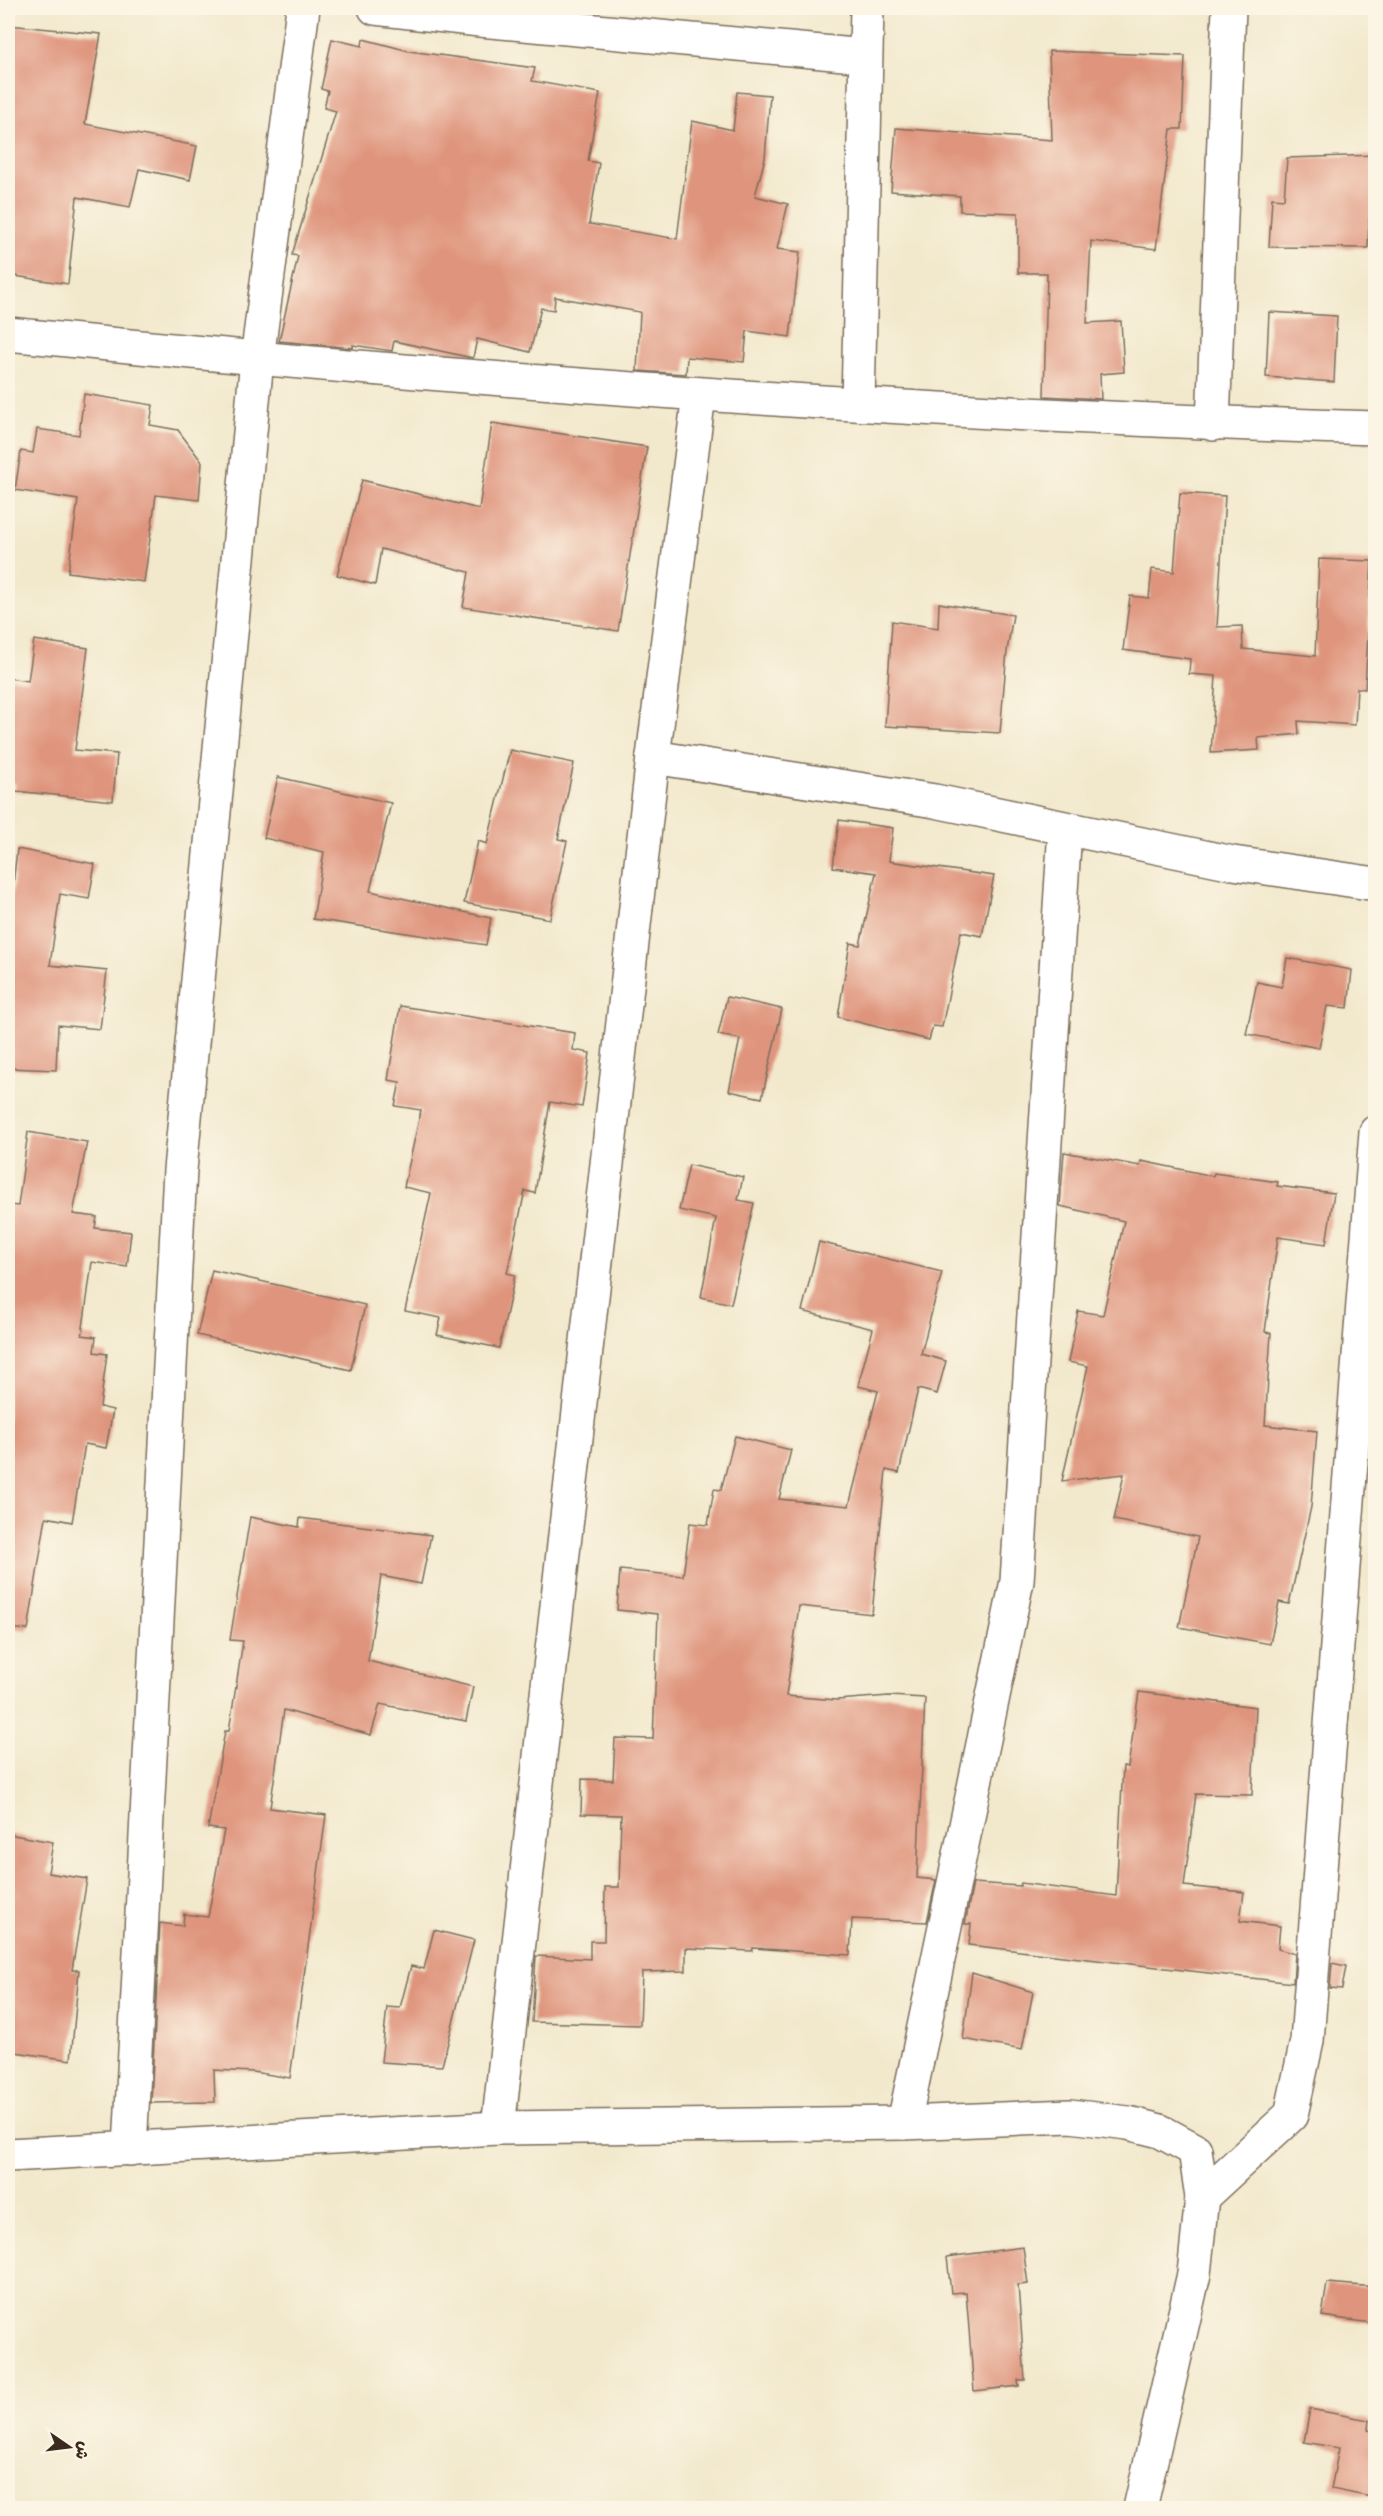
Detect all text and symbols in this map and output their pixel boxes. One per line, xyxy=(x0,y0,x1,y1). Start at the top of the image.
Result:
north arrow xyxy=(39,2417,99,2477)
text: ش xyxy=(70,2439,94,2461)

